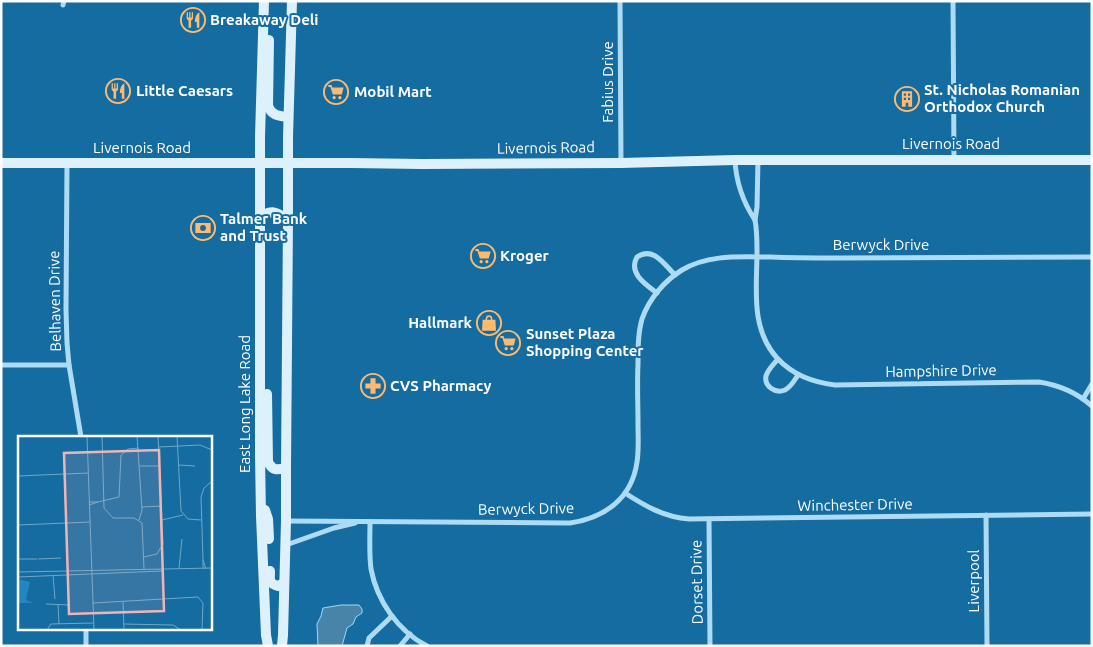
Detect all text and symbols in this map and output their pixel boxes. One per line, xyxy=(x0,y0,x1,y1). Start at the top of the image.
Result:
restaurant icon: Breakaway Deli xyxy=(180,7,206,33)
place label: Breakaway Deli xyxy=(210,11,319,28)
street label: Fabius Drive xyxy=(599,41,616,123)
restaurant icon: Little Caesars xyxy=(105,78,131,104)
supermarket icon: Mobil Mart xyxy=(323,79,349,105)
place label: St. Nicholas Romanian Orthodox Church xyxy=(924,81,1080,115)
place label: Little Caesars xyxy=(136,82,233,99)
place label: Mobil Mart xyxy=(354,83,432,100)
building icon: St. Nicholas Romanian Orthodox Church xyxy=(894,86,920,112)
street label: Livernois Road xyxy=(902,135,1000,152)
street label: Livernois Road xyxy=(497,138,595,157)
street label: Livernois Road xyxy=(93,139,191,156)
place label: Talmer Bank and Trust xyxy=(220,210,308,244)
bank icon: Talmer Bank and Trust xyxy=(190,215,216,241)
street label: Berwyck Drive xyxy=(833,236,929,253)
supermarket icon: Kroger xyxy=(470,243,496,269)
place label: Kroger xyxy=(500,247,550,264)
street label: Belhaven Drive xyxy=(45,250,64,352)
shop icon: Hallmark xyxy=(476,310,502,336)
place label: Hallmark xyxy=(408,314,473,331)
place label: Sunset Plaza Shopping Center xyxy=(526,325,644,359)
supermarket icon: Sunset Plaza Shopping Center xyxy=(495,330,521,356)
street label: East Long Lake Road xyxy=(236,335,253,473)
street label: Hampshire Drive xyxy=(885,361,997,380)
pharmacy icon: CVS Pharmacy xyxy=(360,373,386,399)
place label: CVS Pharmacy xyxy=(390,377,492,394)
inset map xyxy=(18,436,211,630)
street label: Winchester Drive xyxy=(797,495,913,514)
street label: Berwyck Drive xyxy=(478,499,574,518)
street label: Dorset Drive xyxy=(687,540,706,624)
street label: Liverpool xyxy=(965,550,982,612)

